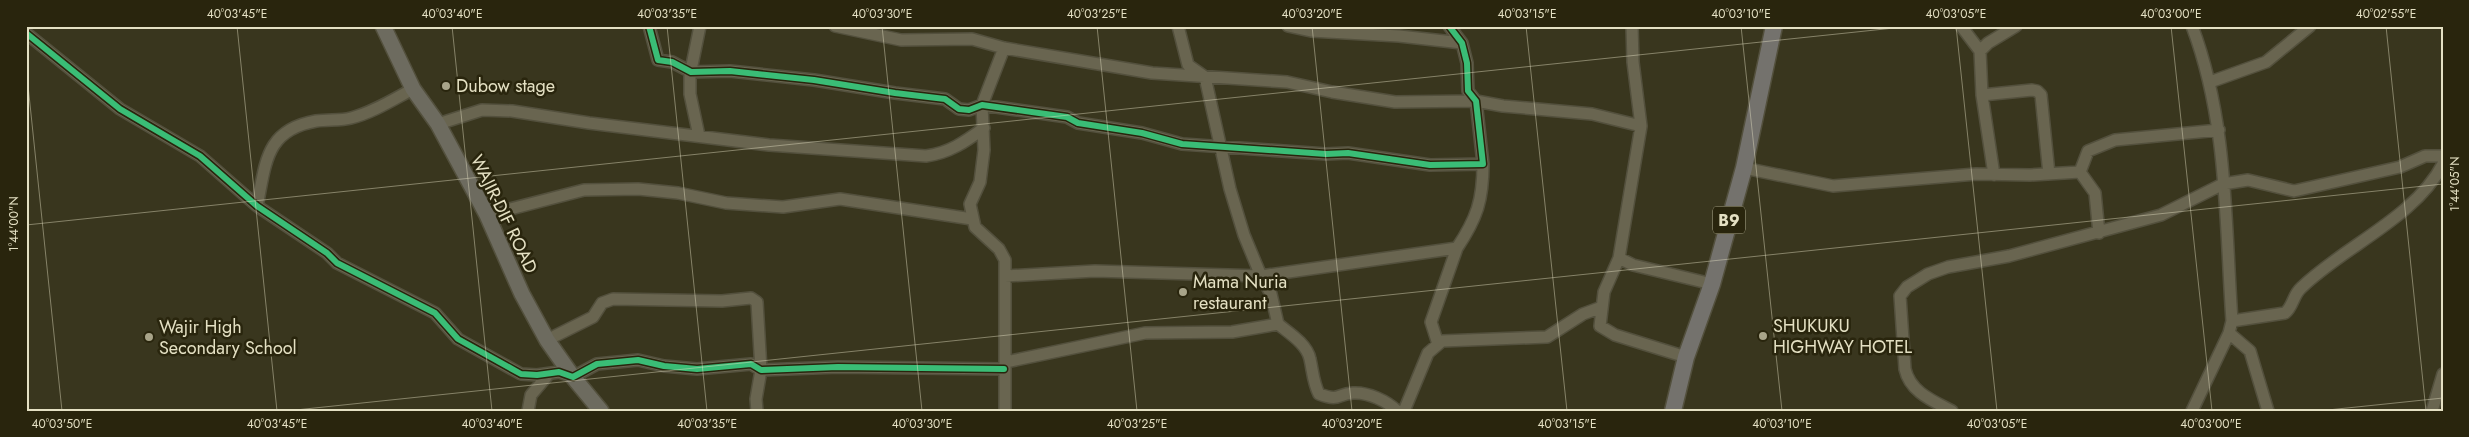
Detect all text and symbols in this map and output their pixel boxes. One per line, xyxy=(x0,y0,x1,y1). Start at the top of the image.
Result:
text: 40°03'45"E xyxy=(207,5,267,23)
text: 40°03'40"E xyxy=(421,5,483,23)
text: 40°03'35"E xyxy=(637,5,697,23)
text: 40°03'30"E xyxy=(852,5,912,23)
text: 40°03'25"E xyxy=(1067,5,1127,23)
text: 40°03'20"E xyxy=(1282,5,1342,23)
text: 40°03'15"E xyxy=(1497,5,1557,23)
text: 40°03'10"E xyxy=(1711,5,1771,23)
text: 40°03'05"E xyxy=(1926,5,1986,23)
text: 40°03'00"E xyxy=(2140,5,2202,23)
text: 40°02'55"E xyxy=(2356,5,2416,23)
place label: Dubow stage xyxy=(456,73,555,99)
marker: Dubow stage xyxy=(440,80,452,92)
street label: WAJIR-DIF ROAD xyxy=(464,150,544,278)
text: 1°44'05"N xyxy=(2446,157,2464,212)
text: 1°44'00"N xyxy=(5,196,23,252)
road number: B9 xyxy=(1713,206,1745,234)
place label: Mama Nuria restaurant xyxy=(1193,269,1287,316)
marker: Mama Nuria restaurant xyxy=(1177,286,1189,298)
place label: SHUKUKU HIGHWAY HOTEL xyxy=(1773,313,1912,360)
place label: Wajir High Secondary School xyxy=(159,314,297,361)
marker: SHUKUKU HIGHWAY HOTEL xyxy=(1757,330,1769,342)
marker: Wajir High Secondary School xyxy=(143,331,155,343)
text: 40°03'50"E xyxy=(32,415,92,433)
text: 40°03'45"E xyxy=(247,415,307,433)
text: 40°03'40"E xyxy=(461,415,523,433)
text: 40°03'35"E xyxy=(677,415,737,433)
text: 40°03'30"E xyxy=(892,415,952,433)
text: 40°03'25"E xyxy=(1107,415,1167,433)
text: 40°03'20"E xyxy=(1322,415,1382,433)
text: 40°03'15"E xyxy=(1537,415,1597,433)
text: 40°03'10"E xyxy=(1752,415,1812,433)
text: 40°03'05"E xyxy=(1967,415,2027,433)
text: 40°03'00"E xyxy=(2180,415,2242,433)

